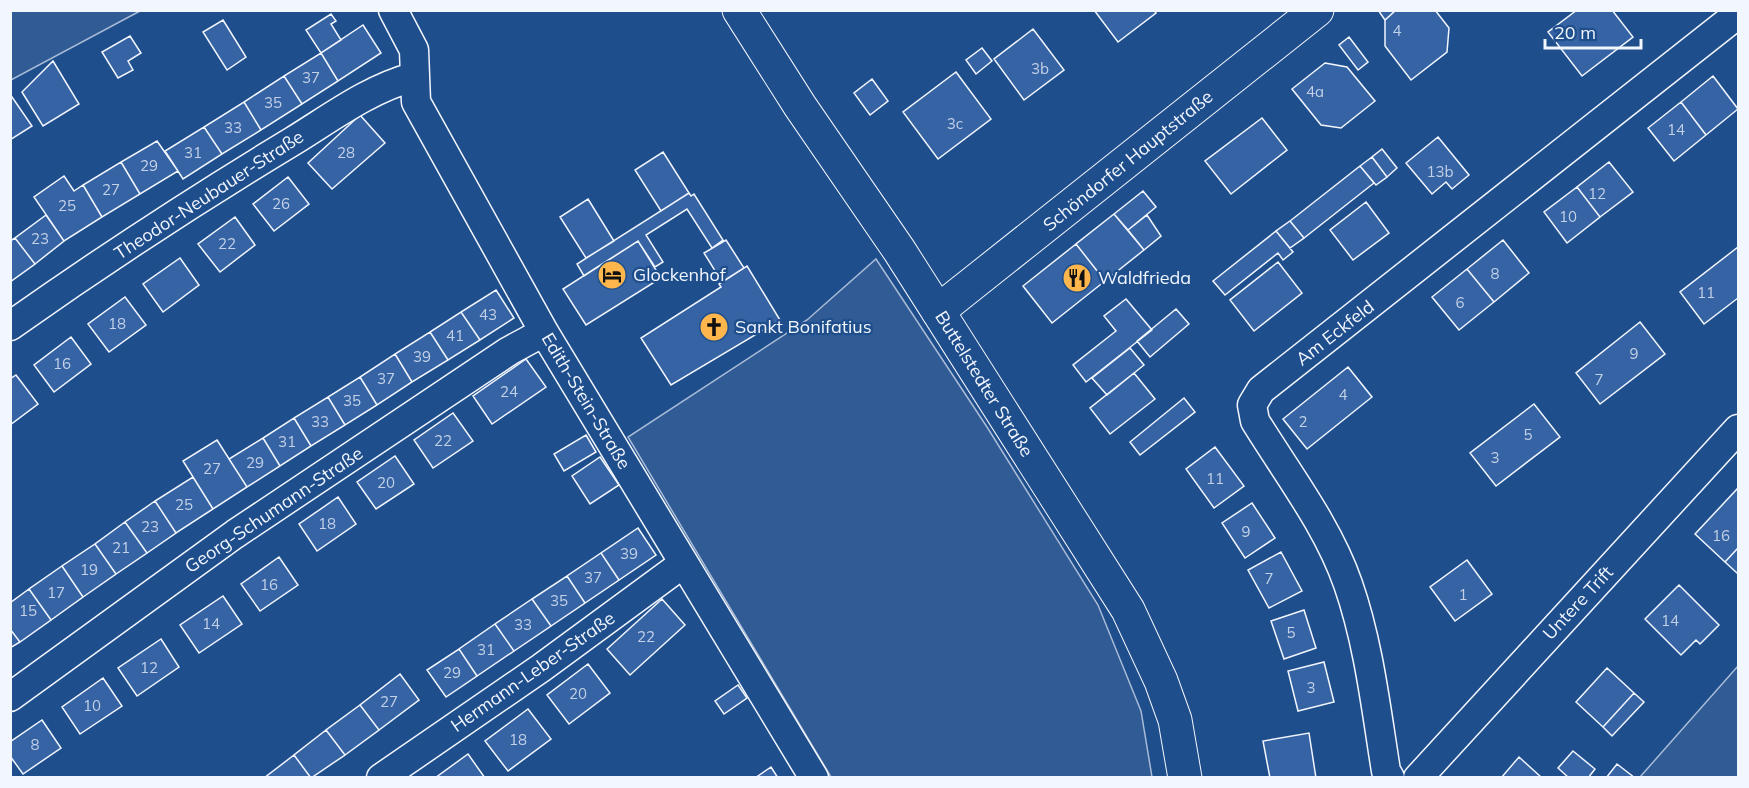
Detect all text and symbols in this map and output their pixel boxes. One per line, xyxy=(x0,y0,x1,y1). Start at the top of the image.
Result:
scale bar xyxy=(1545,12,1641,50)
house number: 4 xyxy=(1392,21,1402,40)
text: 20 m xyxy=(1554,21,1596,44)
house number: 3b xyxy=(1031,59,1049,78)
house number: 37 xyxy=(302,68,320,87)
house number: 4a xyxy=(1306,82,1324,101)
street label: Schöndorfer Hauptstraße xyxy=(1038,85,1217,236)
house number: 35 xyxy=(264,93,282,112)
house number: 3c xyxy=(947,114,963,133)
house number: 33 xyxy=(224,118,242,137)
house number: 14 xyxy=(1667,120,1685,139)
street label: Theodor-Neubauer-Straße xyxy=(110,125,308,264)
house number: 31 xyxy=(184,143,202,162)
house number: 28 xyxy=(337,143,355,162)
house number: 29 xyxy=(140,156,158,175)
house number: 13b xyxy=(1426,162,1454,181)
house number: 27 xyxy=(102,180,120,199)
house number: 12 xyxy=(1588,184,1606,203)
house number: 26 xyxy=(272,194,290,213)
house number: 25 xyxy=(58,196,76,215)
house number: 10 xyxy=(1559,207,1577,226)
house number: 23 xyxy=(31,229,49,248)
house number: 22 xyxy=(218,234,236,253)
hotel icon: Glockenhof xyxy=(596,259,628,291)
restaurant icon: Waldfrieda xyxy=(1061,262,1093,294)
place label: Glockenhof xyxy=(633,263,727,286)
house number: 8 xyxy=(1490,264,1500,283)
place label: Waldfrieda xyxy=(1098,266,1191,289)
house number: 11 xyxy=(1697,283,1715,302)
house number: 6 xyxy=(1455,293,1465,312)
street label: Am Eckfeld xyxy=(1291,295,1378,370)
house number: 43 xyxy=(479,305,497,324)
street label: Buttelstedter Straße xyxy=(930,306,1039,461)
church icon: Sankt Bonifatius xyxy=(698,311,730,343)
house number: 18 xyxy=(108,314,126,333)
place label: Sankt Bonifatius xyxy=(735,315,872,338)
house number: 41 xyxy=(446,326,464,345)
street label: Edith-Stein-Straße xyxy=(537,328,636,473)
house number: 9 xyxy=(1629,344,1639,363)
house number: 39 xyxy=(413,347,431,366)
house number: 16 xyxy=(53,354,71,373)
house number: 37 xyxy=(377,369,395,388)
house number: 7 xyxy=(1594,370,1604,389)
house number: 24 xyxy=(500,382,518,401)
house number: 4 xyxy=(1338,385,1348,404)
house number: 35 xyxy=(343,391,361,410)
house number: 33 xyxy=(311,412,329,431)
house number: 2 xyxy=(1298,412,1308,431)
house number: 5 xyxy=(1523,425,1533,444)
house number: 22 xyxy=(434,431,452,450)
house number: 31 xyxy=(278,432,296,451)
street label: Georg-Schumann-Straße xyxy=(180,441,367,578)
house number: 3 xyxy=(1490,448,1500,467)
house number: 29 xyxy=(246,453,264,472)
house number: 27 xyxy=(203,459,221,478)
house number: 11 xyxy=(1206,469,1224,488)
house number: 20 xyxy=(377,473,395,492)
house number: 25 xyxy=(175,495,193,514)
house number: 18 xyxy=(318,514,336,533)
house number: 23 xyxy=(141,517,159,536)
house number: 9 xyxy=(1241,522,1251,541)
house number: 16 xyxy=(1712,526,1730,545)
house number: 21 xyxy=(112,538,130,557)
house number: 39 xyxy=(620,544,638,563)
house number: 19 xyxy=(80,560,98,579)
street label: Untere Trift xyxy=(1538,561,1618,644)
house number: 37 xyxy=(584,568,602,587)
house number: 7 xyxy=(1264,569,1274,588)
house number: 16 xyxy=(260,575,278,594)
house number: 17 xyxy=(47,583,65,602)
house number: 1 xyxy=(1458,585,1468,604)
house number: 35 xyxy=(550,591,568,610)
house number: 15 xyxy=(19,601,37,620)
street label: Hermann-Leber-Straße xyxy=(446,606,619,737)
house number: 14 xyxy=(1661,611,1679,630)
house number: 14 xyxy=(202,614,220,633)
house number: 33 xyxy=(514,615,532,634)
house number: 5 xyxy=(1286,623,1296,642)
house number: 22 xyxy=(637,627,655,646)
house number: 31 xyxy=(477,640,495,659)
house number: 12 xyxy=(140,658,158,677)
house number: 29 xyxy=(443,663,461,682)
house number: 3 xyxy=(1306,678,1316,697)
house number: 20 xyxy=(569,684,587,703)
house number: 27 xyxy=(380,692,398,711)
house number: 10 xyxy=(83,696,101,715)
house number: 18 xyxy=(509,730,527,749)
house number: 8 xyxy=(30,735,40,754)

